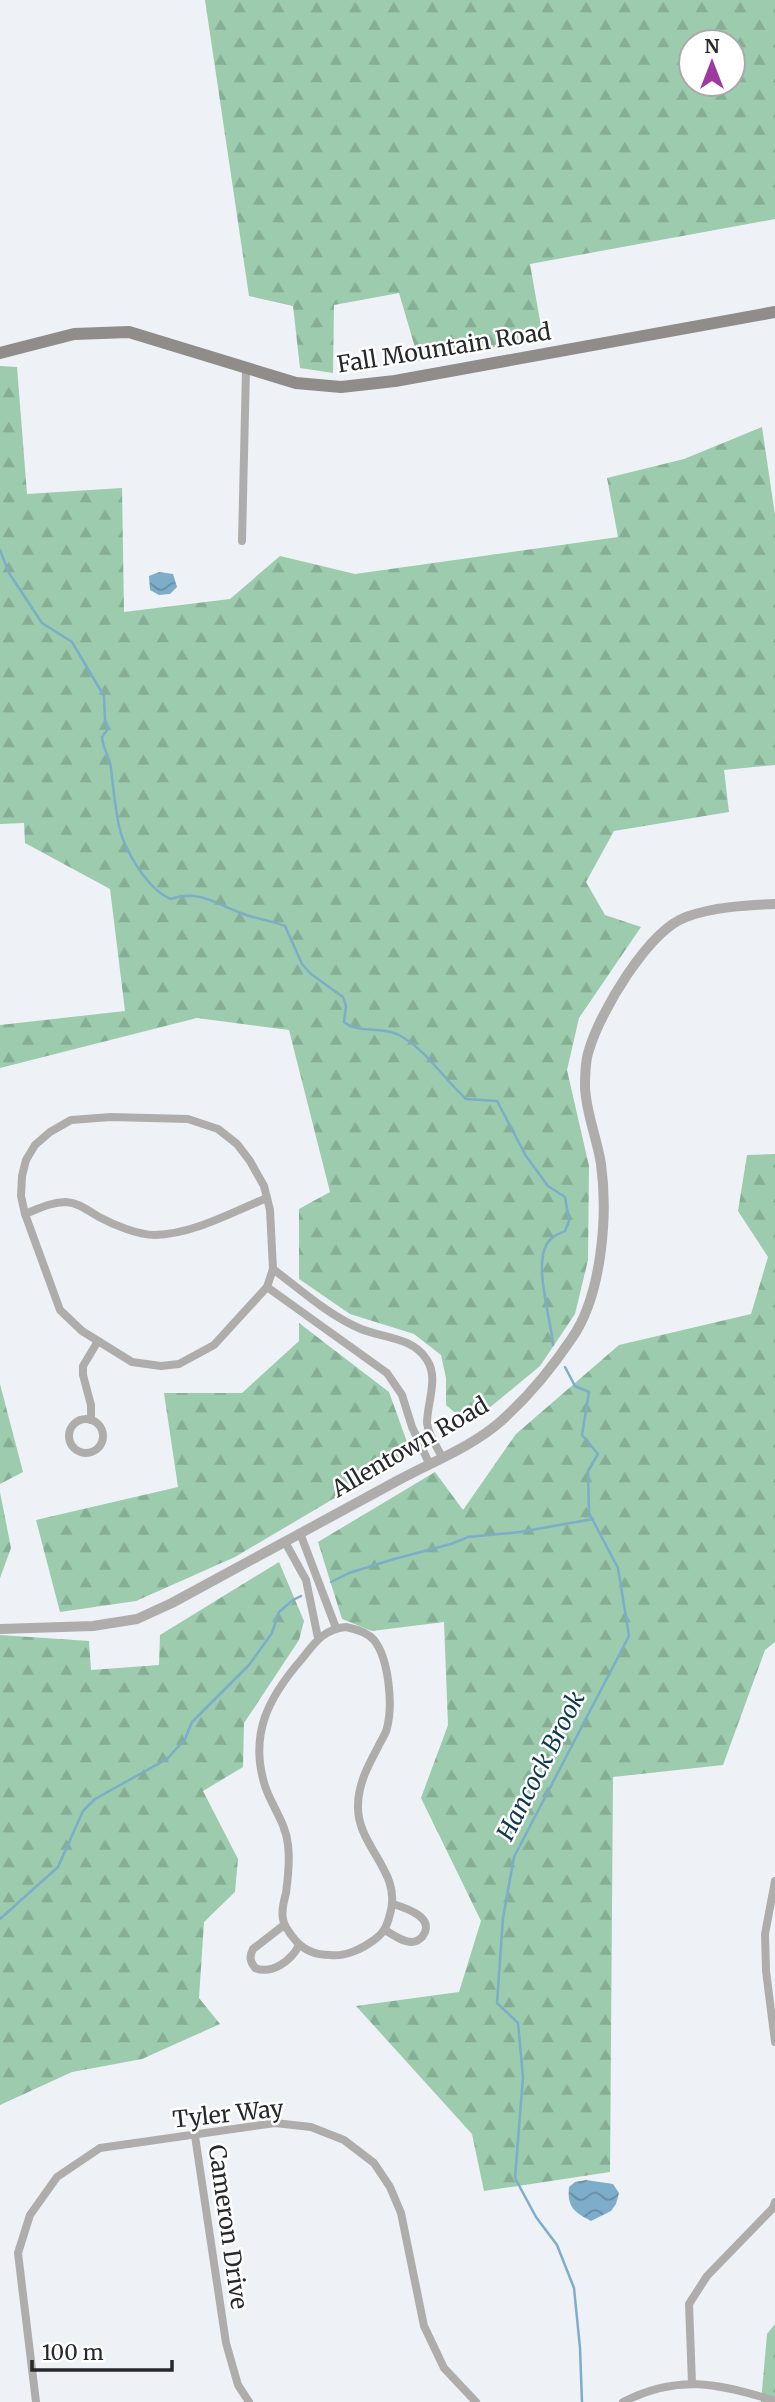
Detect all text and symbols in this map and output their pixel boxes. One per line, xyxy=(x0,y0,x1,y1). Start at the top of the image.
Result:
north arrow xyxy=(677,28,747,98)
text: N xyxy=(704,34,720,58)
street label: Fall Mountain Road xyxy=(335,316,553,379)
street label: Allentown Road xyxy=(325,1390,493,1504)
water label: Hancock Brook xyxy=(489,1686,591,1847)
street label: Tyler Way xyxy=(171,2093,285,2134)
street label: Cameron Drive xyxy=(203,2143,254,2311)
scale bar xyxy=(32,2328,172,2372)
text: 100 m xyxy=(42,2339,104,2366)

